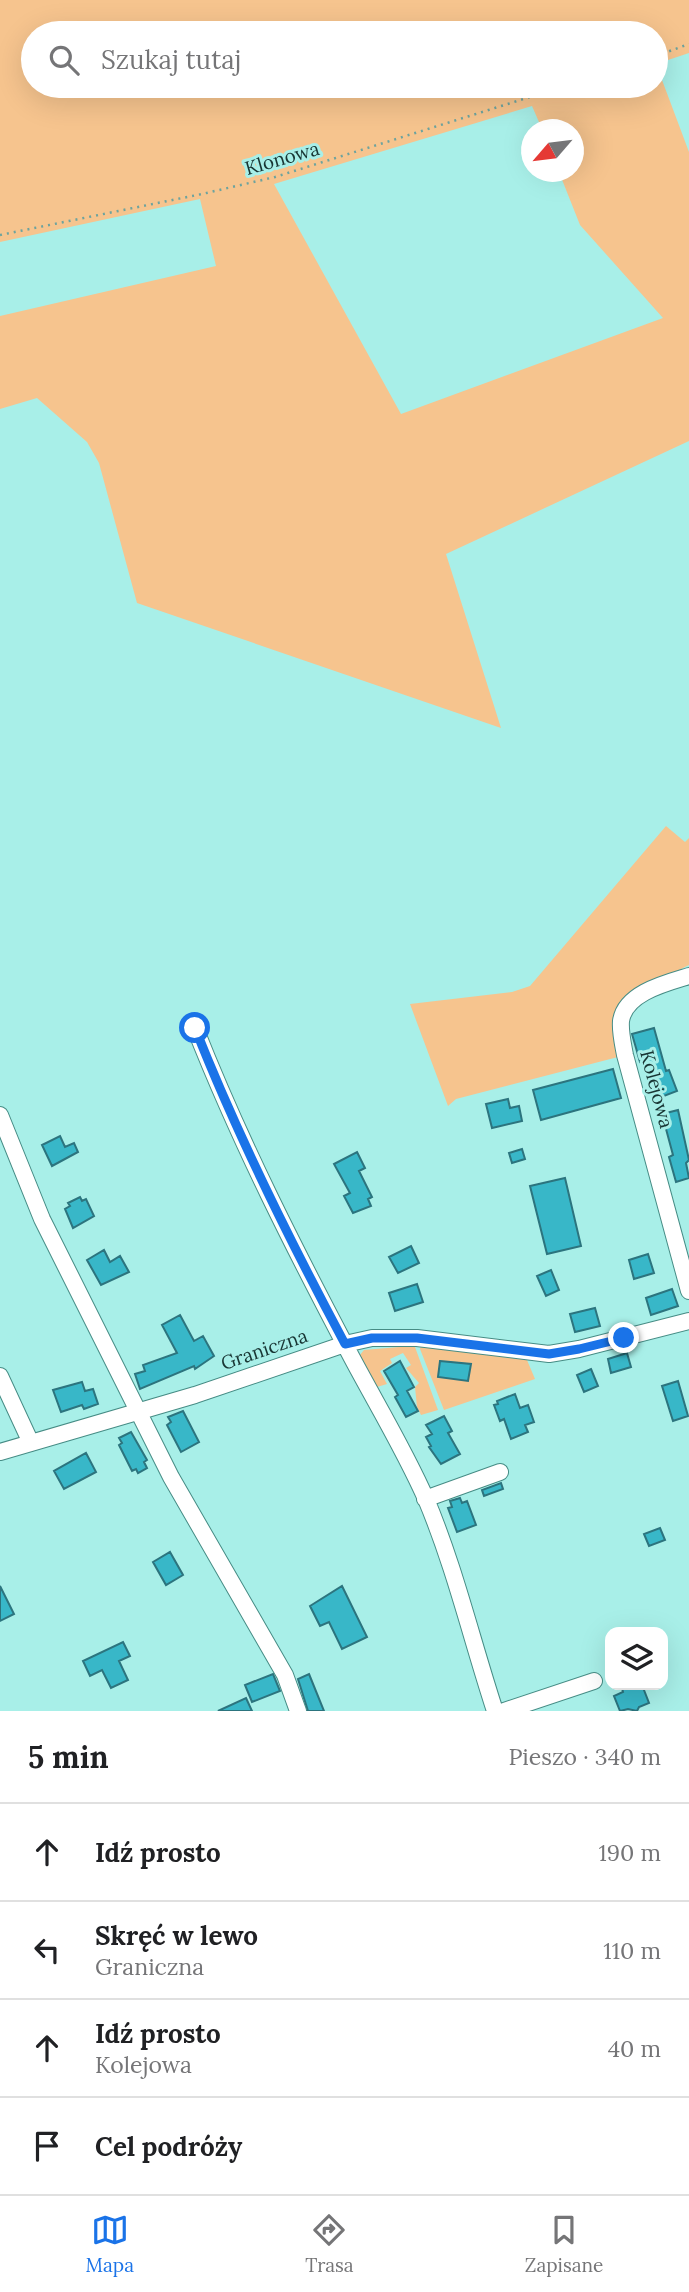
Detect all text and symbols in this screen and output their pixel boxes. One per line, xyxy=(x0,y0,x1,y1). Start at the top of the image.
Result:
search box xyxy=(21,21,668,98)
icon: search xyxy=(45,41,83,79)
text: Szukaj tutaj xyxy=(101,43,241,76)
north arrow xyxy=(521,119,584,182)
street label: Klonowa xyxy=(242,136,322,180)
route start xyxy=(179,1012,210,1043)
street label: Kolejowa xyxy=(635,1047,679,1131)
route end xyxy=(608,1322,639,1353)
street label: Graniczna xyxy=(217,1323,311,1375)
map controls xyxy=(605,1627,668,1690)
button: layers xyxy=(605,1627,668,1690)
text: 5 min xyxy=(28,1738,109,1776)
text: Pieszo · 340 m xyxy=(508,1742,661,1771)
icon: ahead xyxy=(28,1833,66,1871)
text: Idź prosto xyxy=(95,1836,221,1869)
text: 190 m xyxy=(598,1838,661,1867)
text: Skręć w lewo xyxy=(95,1919,258,1952)
icon: left xyxy=(28,1931,66,1969)
text: 110 m xyxy=(603,1936,661,1965)
text: Graniczna xyxy=(95,1952,204,1981)
text: Idź prosto xyxy=(95,2017,221,2050)
icon: ahead xyxy=(28,2029,66,2067)
text: 40 m xyxy=(608,2034,661,2063)
text: Kolejowa xyxy=(95,2050,192,2079)
icon: arrive xyxy=(28,2127,66,2165)
text: Cel podróży xyxy=(95,2130,242,2163)
tab: Mapa xyxy=(86,2211,134,2277)
tab: Trasa xyxy=(305,2211,354,2277)
tab: Zapisane xyxy=(525,2211,603,2277)

